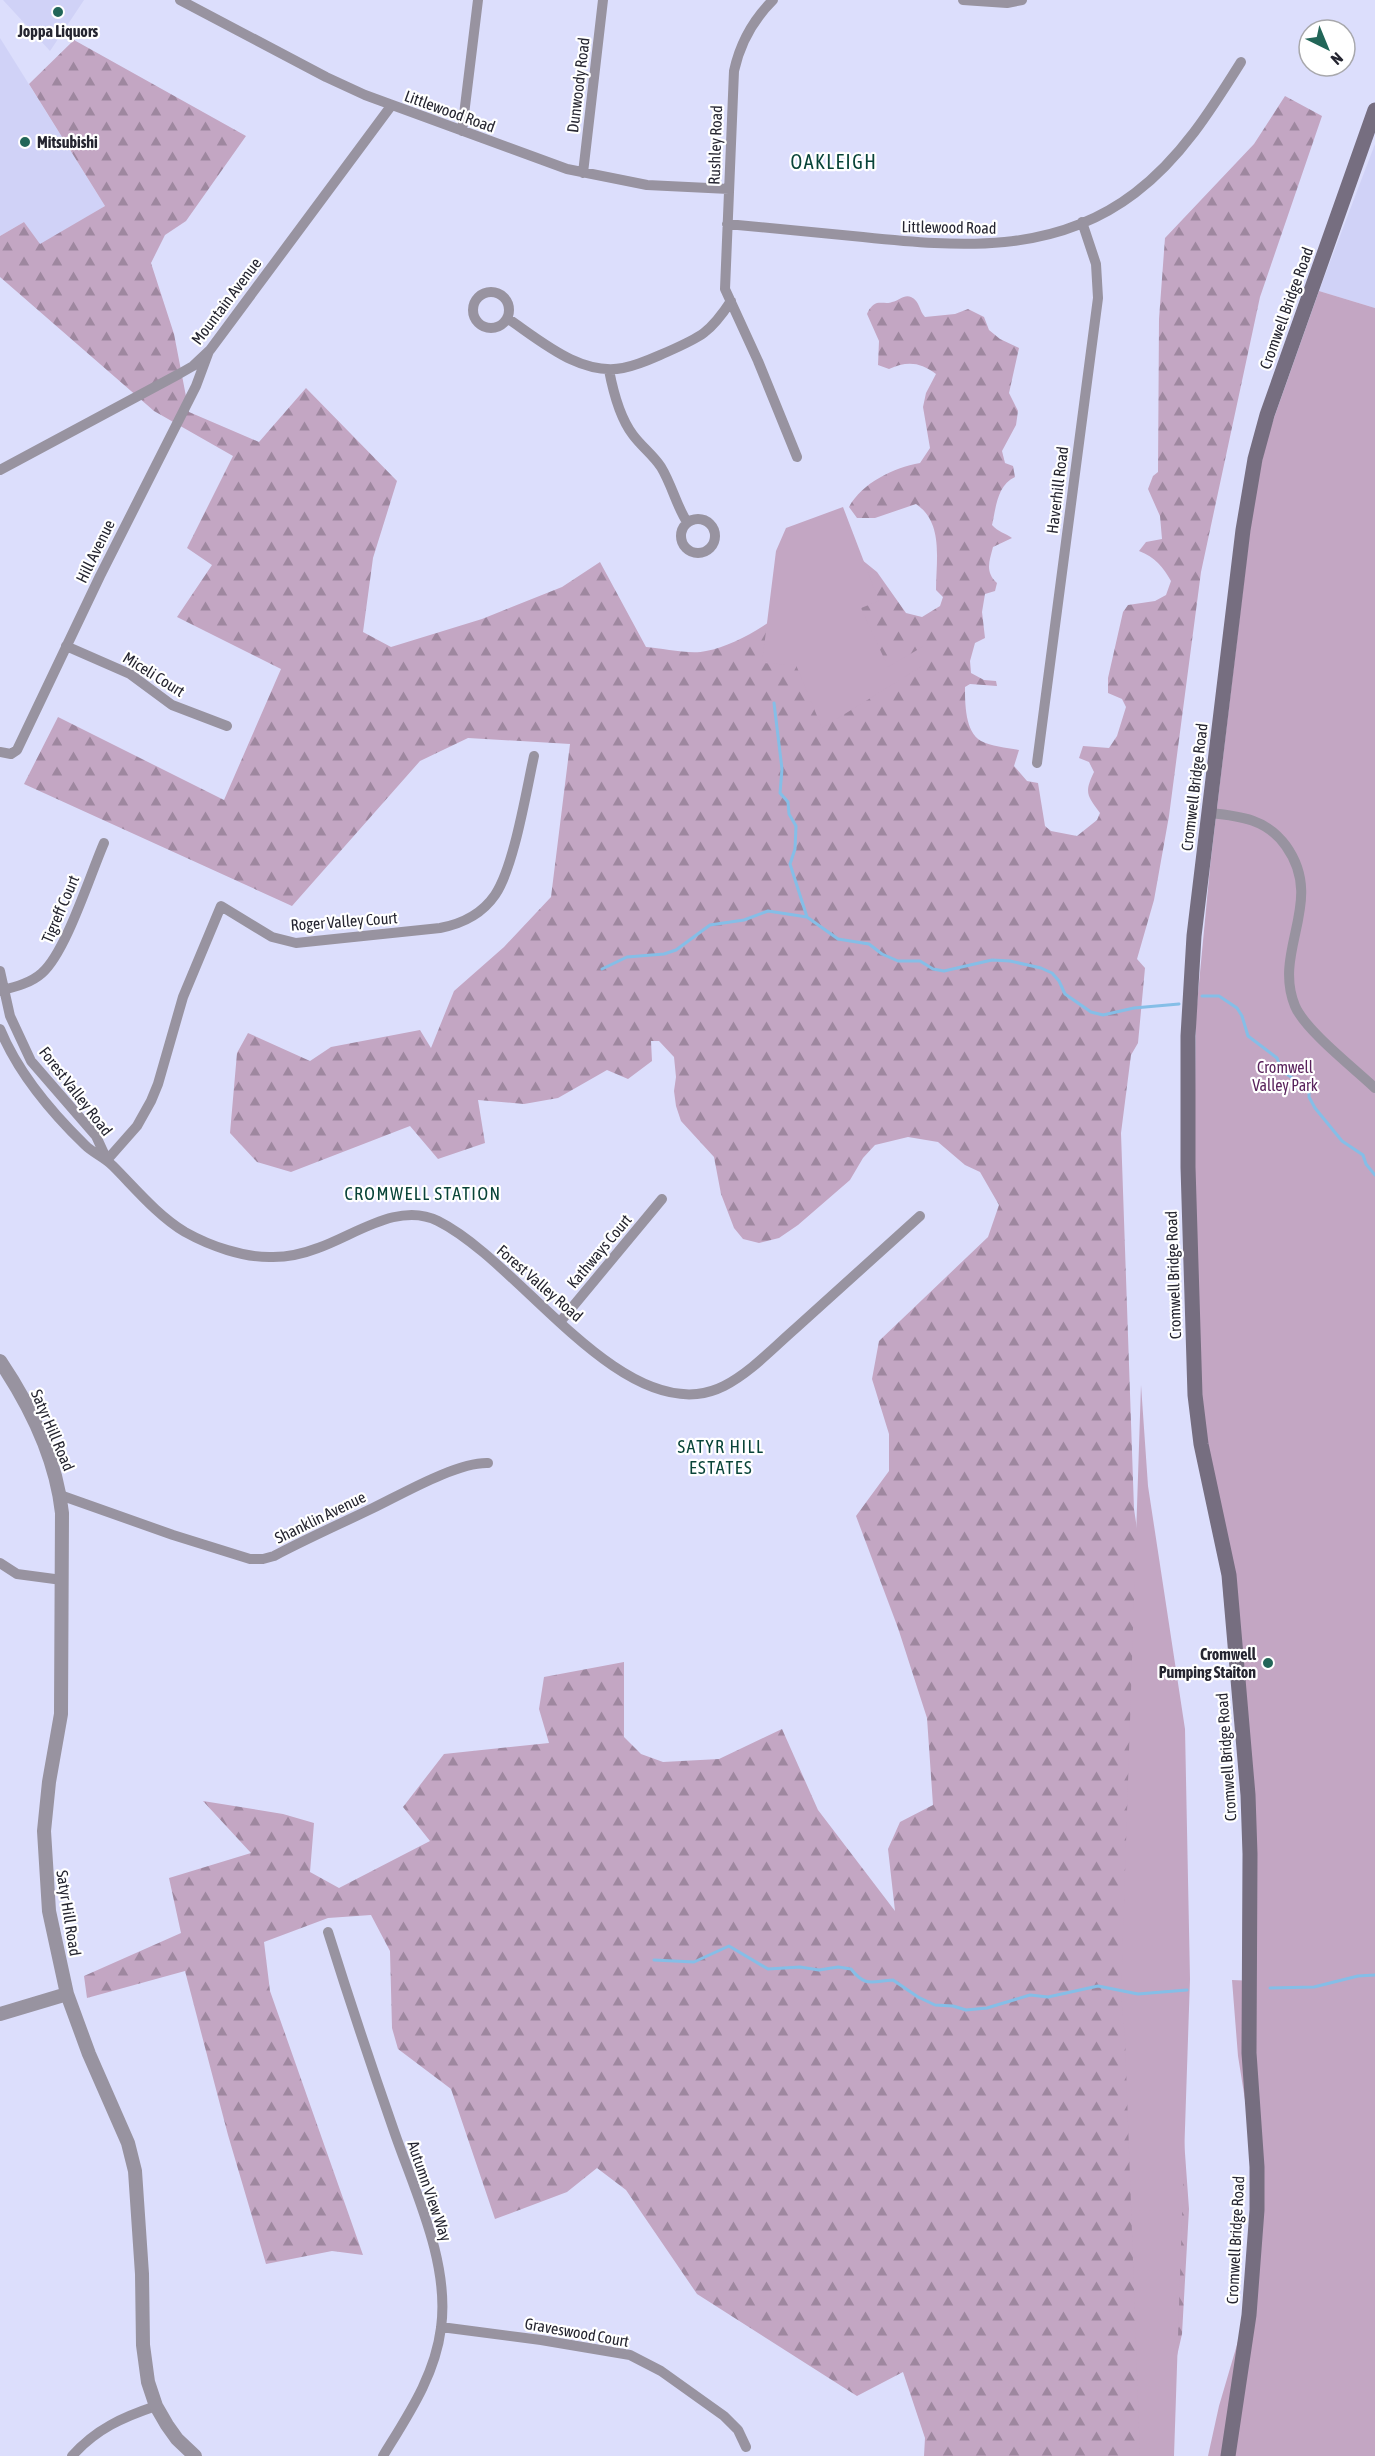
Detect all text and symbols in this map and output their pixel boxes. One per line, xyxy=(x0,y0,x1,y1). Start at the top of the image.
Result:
marker: Joppa Liquors xyxy=(51,5,65,19)
north arrow xyxy=(1297,18,1357,78)
place label: Joppa Liquors xyxy=(17,22,99,40)
street label: Dunwoody Road xyxy=(563,36,594,134)
text: N xyxy=(1328,49,1347,69)
street label: Littlewood Road xyxy=(402,86,498,136)
street label: Rushley Road xyxy=(705,105,726,185)
place label: Mitsubishi xyxy=(37,133,98,151)
marker: Mitsubishi xyxy=(18,135,32,149)
district label: OAKLEIGH xyxy=(791,150,877,173)
street label: Littlewood Road xyxy=(901,217,997,237)
street label: Cromwell Bridge Road xyxy=(1256,245,1317,372)
street label: Mountain Avenue xyxy=(188,254,264,348)
street label: Haverhill Road xyxy=(1043,445,1071,535)
street label: Hill Avenue xyxy=(72,517,118,585)
street label: Miceli Court xyxy=(120,648,188,700)
street label: Cromwell Bridge Road xyxy=(1177,722,1212,852)
street label: Tigreff Court xyxy=(38,872,83,946)
street label: Roger Valley Court xyxy=(290,908,398,935)
street label: Forest Valley Road xyxy=(35,1043,116,1140)
park label: Cromwell Valley Park xyxy=(1252,1058,1318,1095)
district label: CROMWELL STATION xyxy=(344,1183,502,1204)
street label: Kathways Court xyxy=(563,1210,636,1292)
street label: Cromwell Bridge Road xyxy=(1162,1210,1185,1339)
street label: Forest Valley Road xyxy=(493,1241,587,1326)
street label: Satyr Hill Road xyxy=(27,1387,78,1474)
district label: SATYR HILL ESTATES xyxy=(677,1436,765,1478)
street label: Shanklin Avenue xyxy=(272,1487,368,1547)
place label: Cromwell Pumping Staiton xyxy=(1159,1645,1257,1681)
marker: Cromwell Pumping Staiton xyxy=(1261,1656,1275,1670)
street label: Cromwell Bridge Road xyxy=(1213,1692,1240,1822)
street label: Satyr Hill Road xyxy=(52,1869,85,1957)
street label: Autumn View Way xyxy=(403,2138,456,2244)
street label: Cromwell Bridge Road xyxy=(1223,2175,1248,2305)
street label: Graveswood Court xyxy=(523,2314,631,2350)

